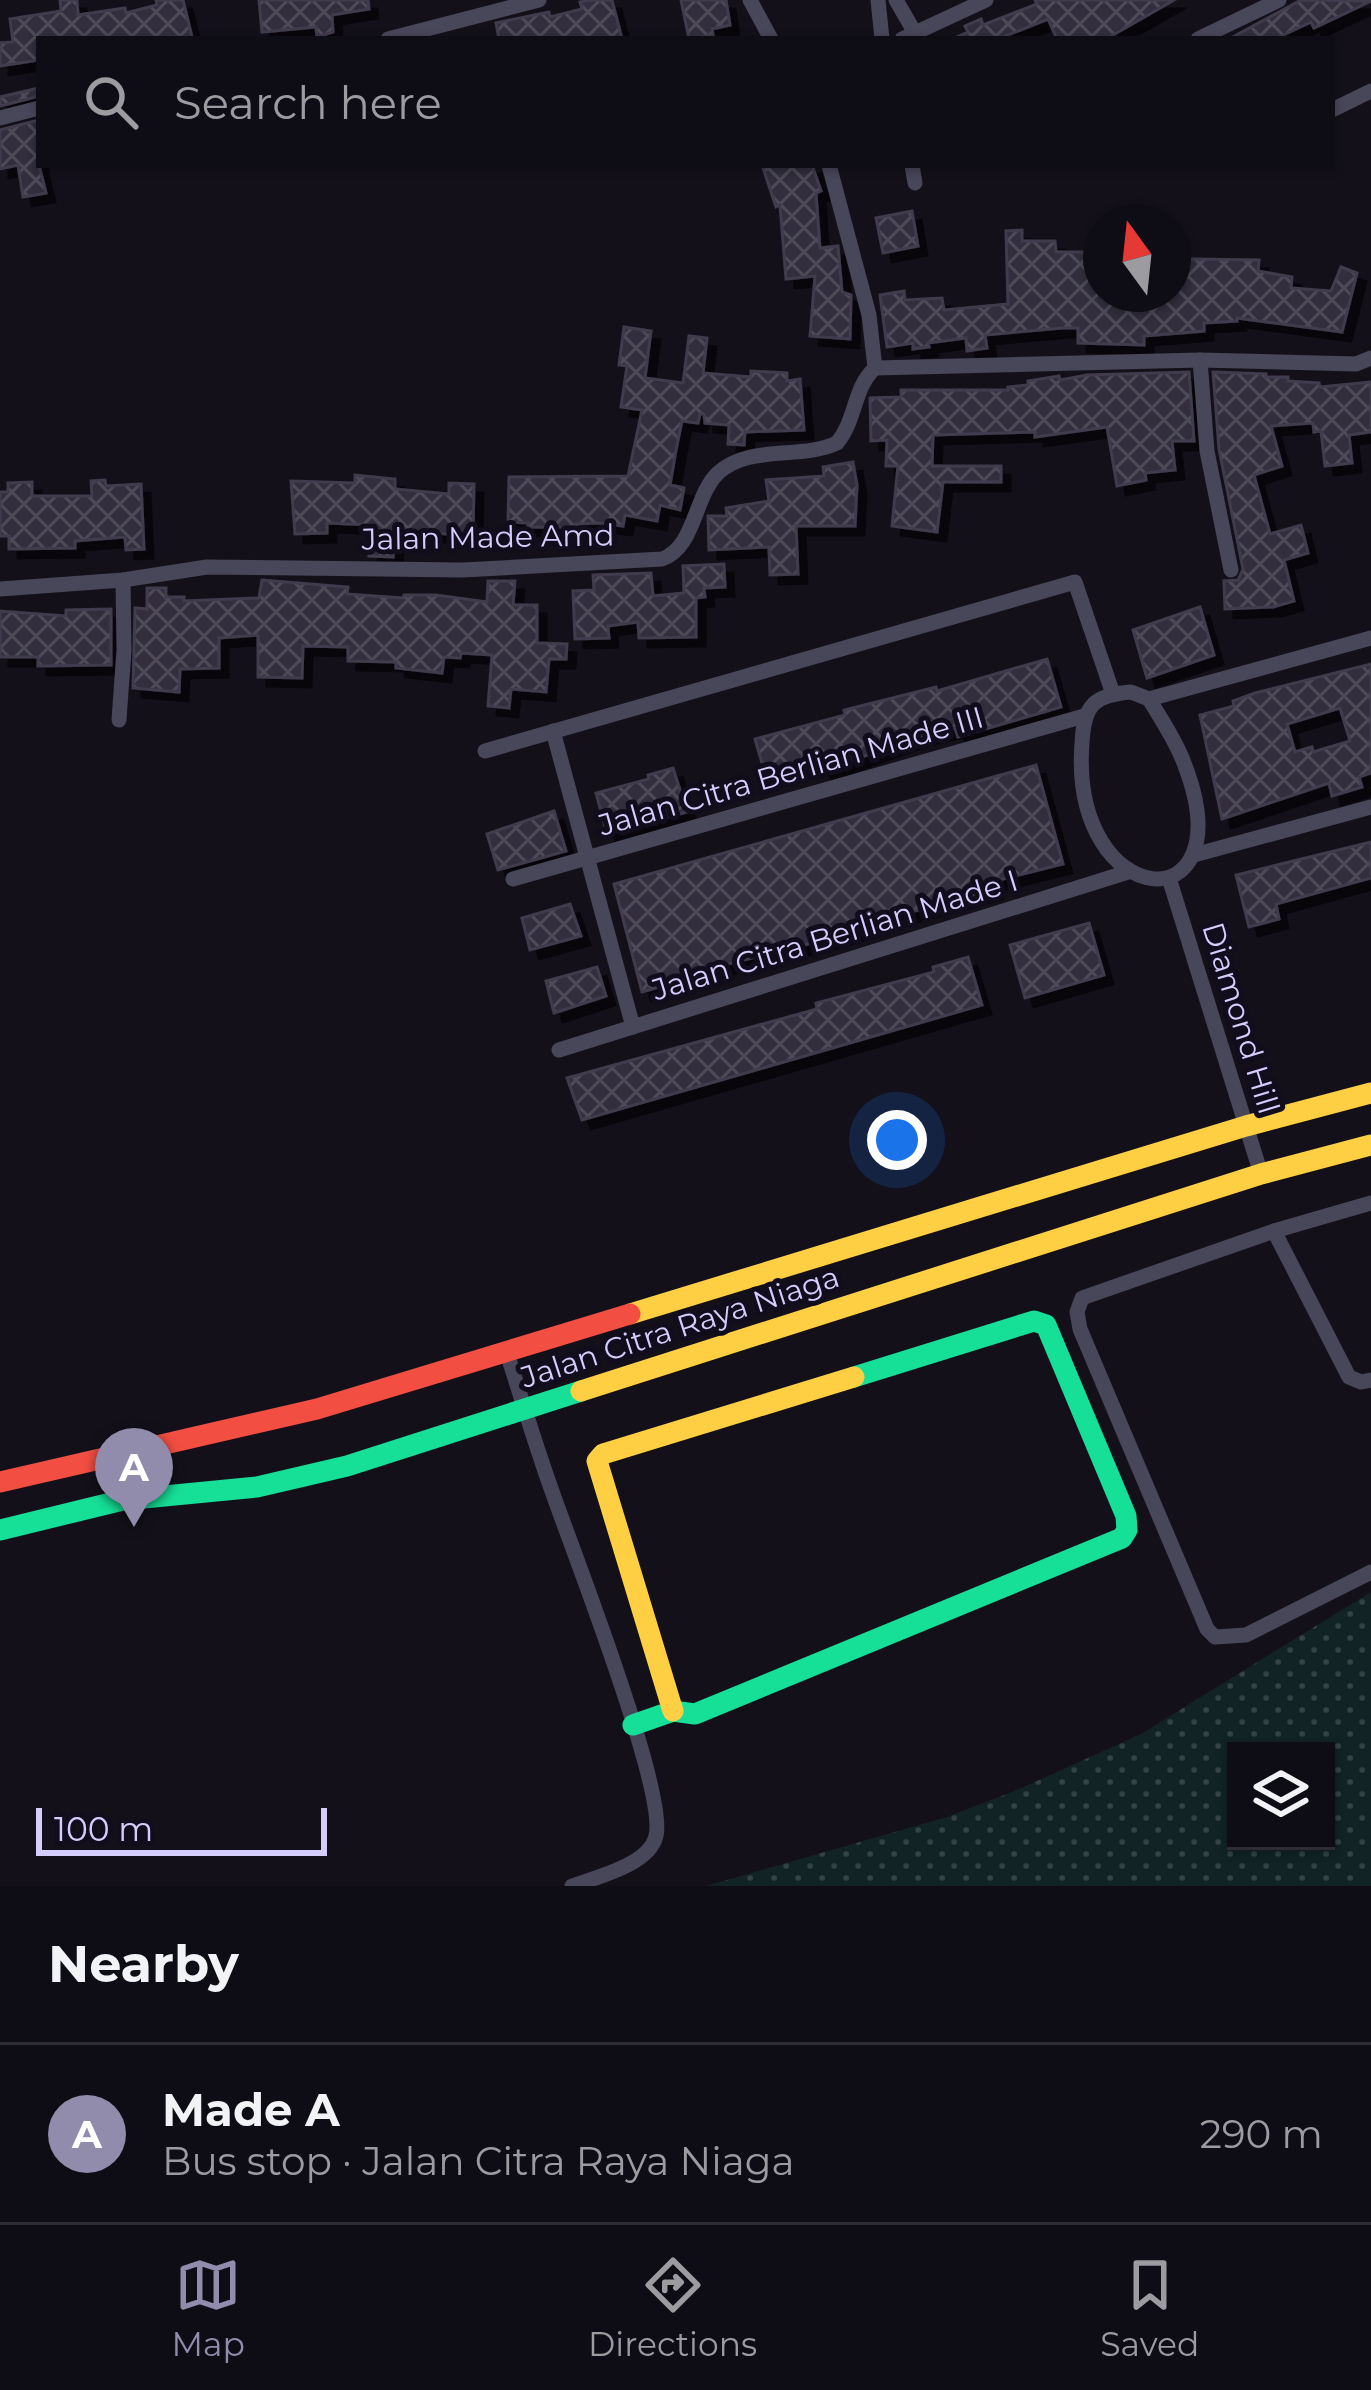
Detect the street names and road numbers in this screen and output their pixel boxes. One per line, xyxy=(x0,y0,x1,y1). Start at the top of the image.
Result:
street label: Jalan Made Amd xyxy=(360,516,615,558)
street label: Jalan Citra Berlian Made III xyxy=(593,698,988,844)
street label: Jalan Citra Berlian Made I xyxy=(647,862,1022,1009)
street label: Diamond Hill xyxy=(1194,918,1288,1118)
street label: Jalan Citra Raya Niaga xyxy=(515,1258,844,1396)

